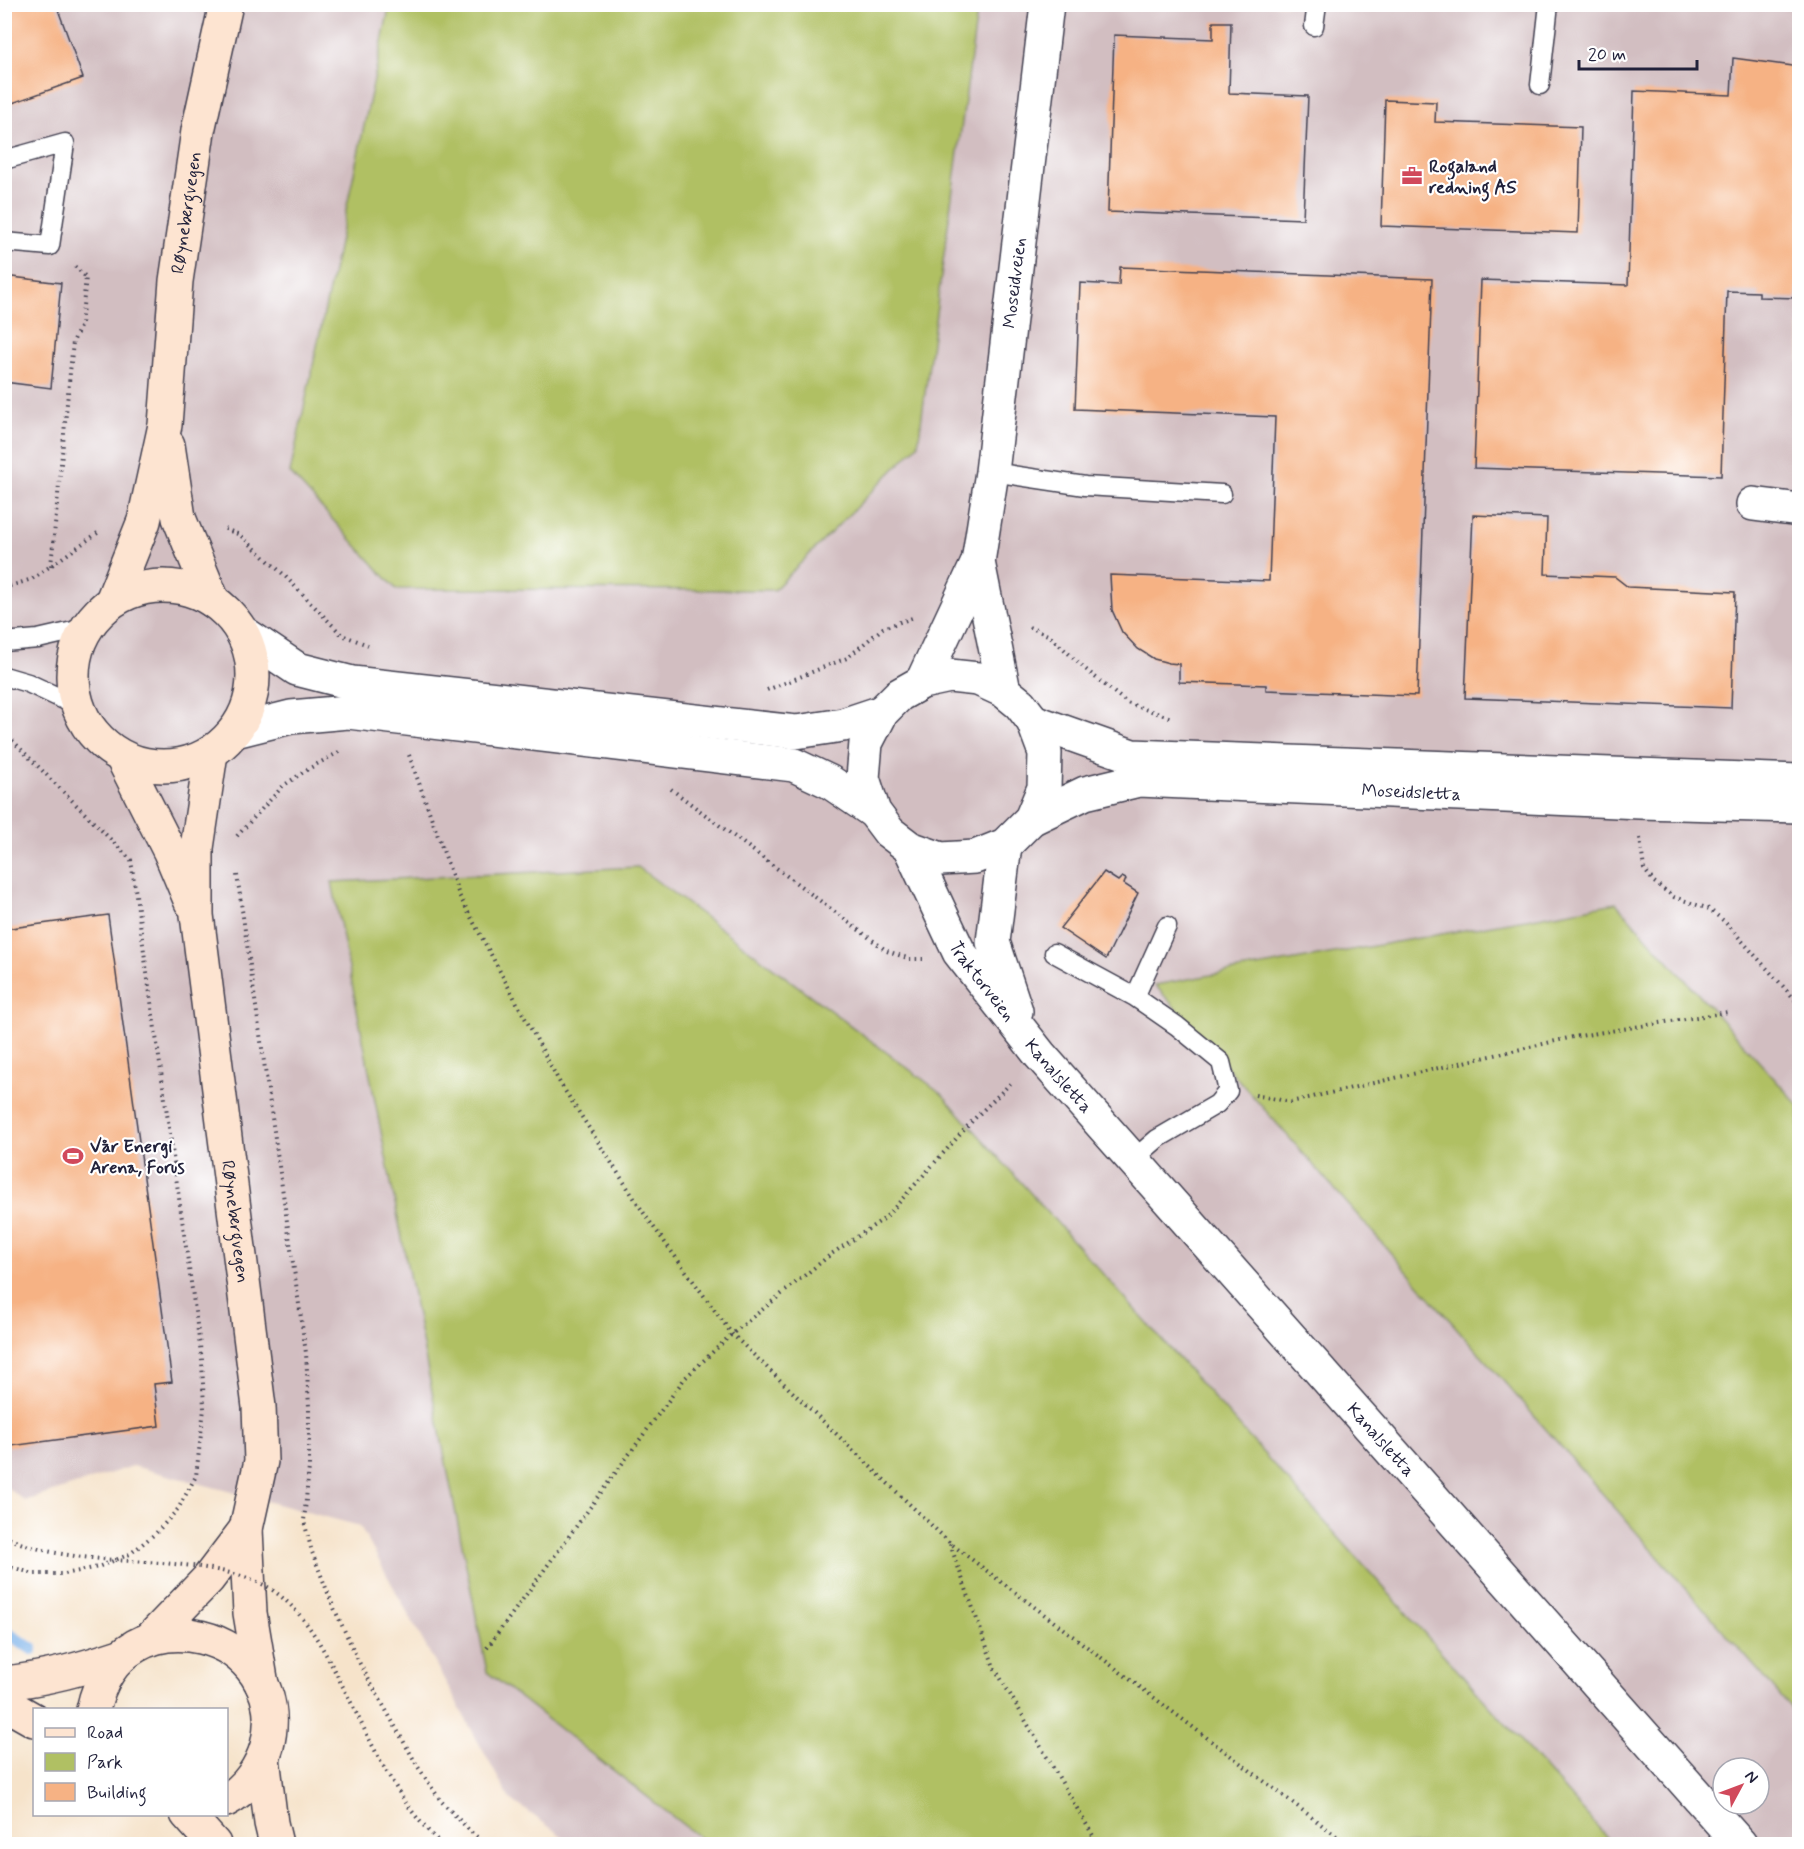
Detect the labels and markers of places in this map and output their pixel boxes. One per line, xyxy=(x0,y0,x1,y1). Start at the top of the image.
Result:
place label: Rogaland redning AS xyxy=(1429,155,1517,202)
office icon: Rogaland redning AS xyxy=(1400,164,1424,188)
place label: Vår Energi Arena, Forus xyxy=(90,1135,185,1180)
sports icon: Vår Energi Arena, Forus xyxy=(61,1144,85,1168)

